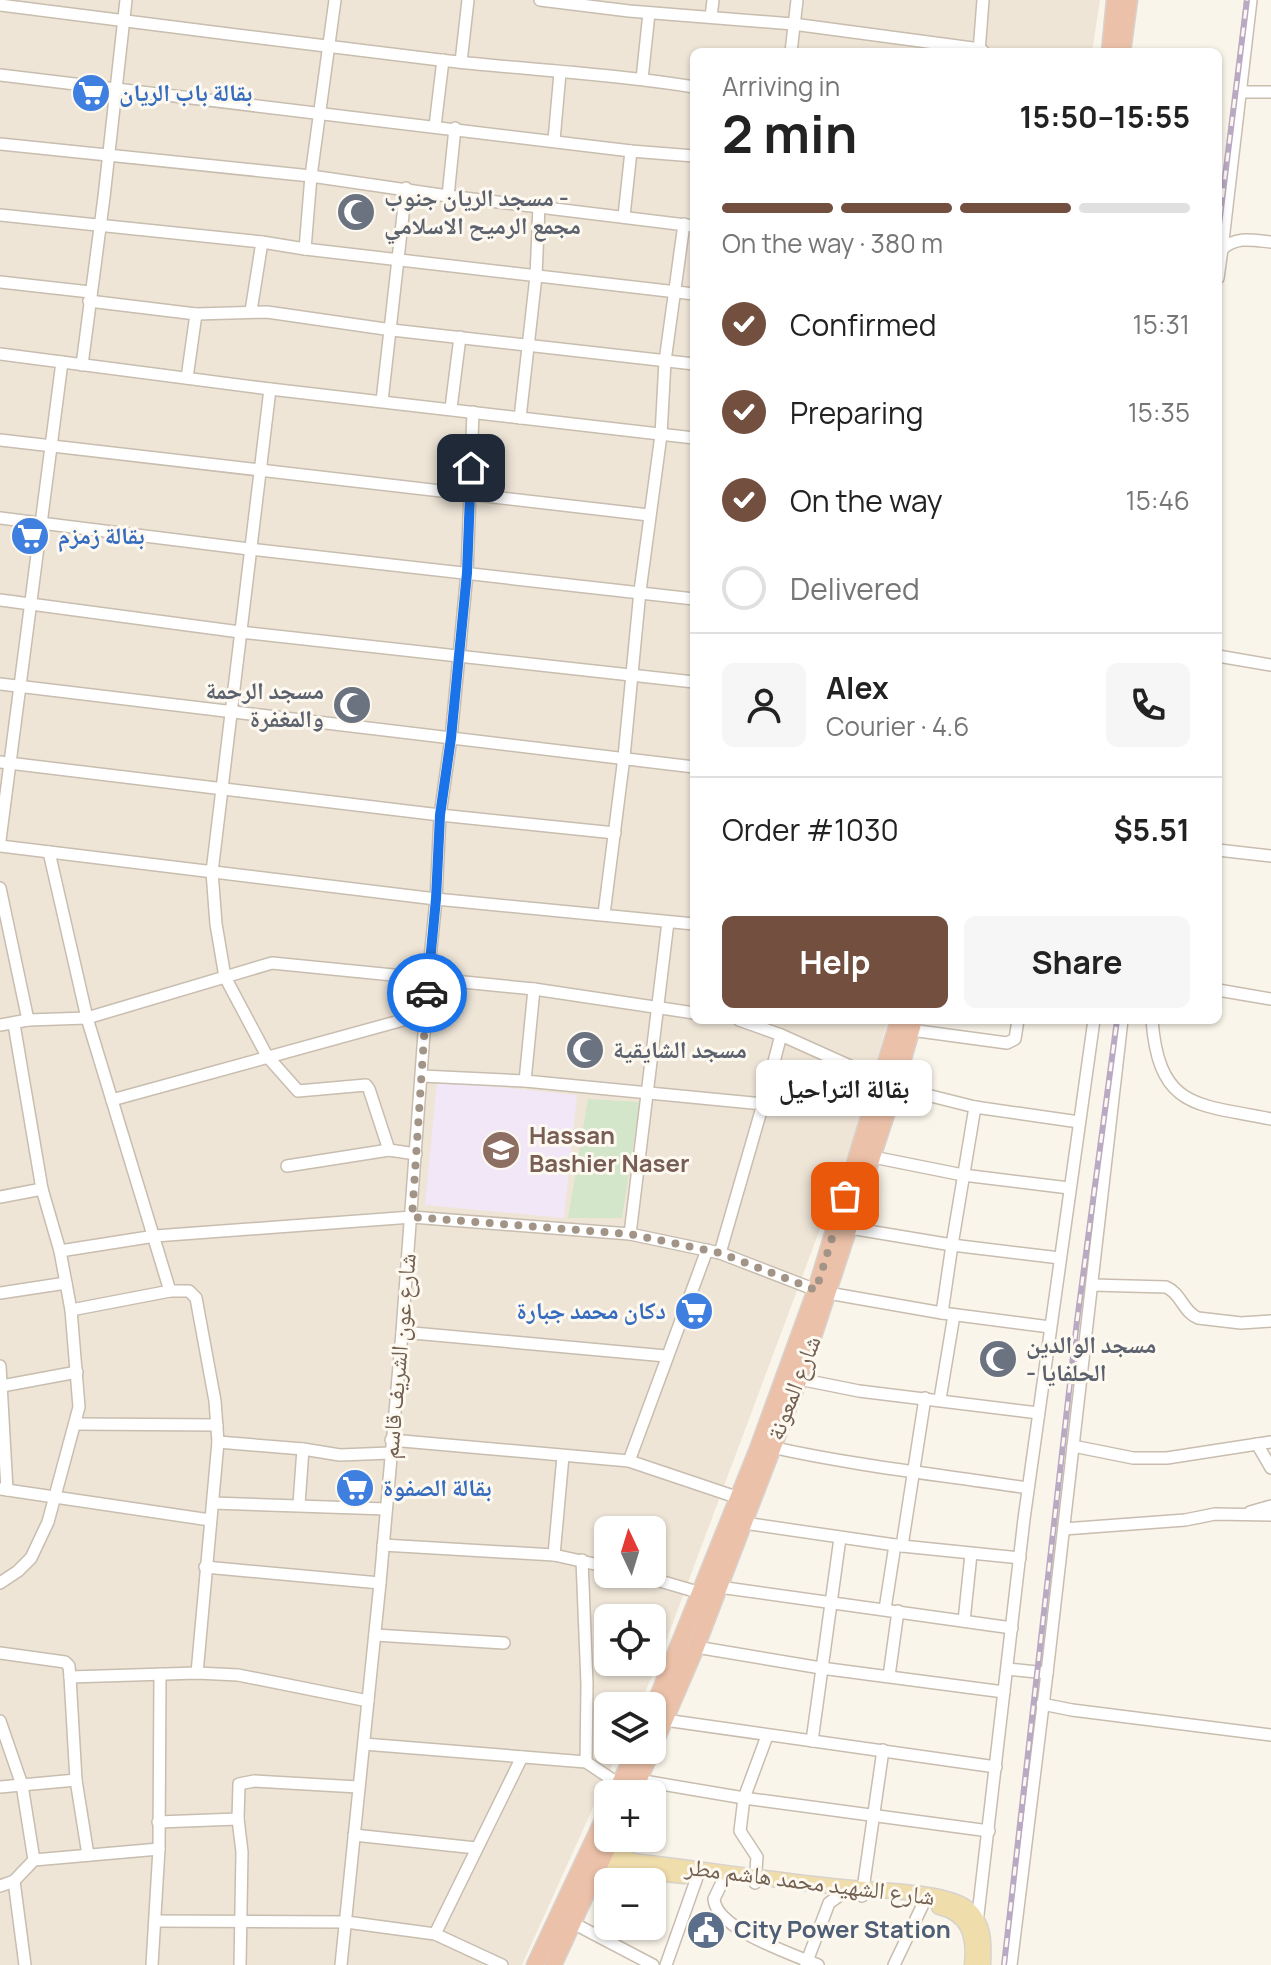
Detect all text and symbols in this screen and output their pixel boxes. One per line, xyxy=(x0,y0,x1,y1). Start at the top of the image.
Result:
text: Arriving in xyxy=(722,68,840,104)
supermarket icon: بقالة باب الريان xyxy=(70,72,112,114)
place label: بقالة باب الريان xyxy=(119,75,252,108)
text: 15:50–15:55 xyxy=(1019,96,1190,137)
text: 2 min xyxy=(722,98,857,169)
place label: مسجد الريان جنوب - مجمع الرميح الاسلامي xyxy=(384,180,581,245)
mosque icon: مسجد الريان جنوب - مجمع الرميح الاسلامي xyxy=(335,191,377,233)
text: On the way · 380 m xyxy=(722,225,943,261)
icon: check xyxy=(722,302,766,346)
text: Confirmed xyxy=(790,304,937,345)
text: 15:31 xyxy=(1133,306,1190,342)
icon: check xyxy=(722,390,766,434)
text: Preparing xyxy=(790,392,924,433)
text: 15:35 xyxy=(1128,394,1190,430)
pin xyxy=(437,434,505,502)
icon: home xyxy=(449,446,493,490)
icon: check xyxy=(722,478,766,522)
text: On the way xyxy=(790,480,943,521)
text: 15:46 xyxy=(1126,482,1190,518)
supermarket icon: بقالة زمزم xyxy=(9,515,51,557)
place label: بقالة زمزم xyxy=(58,518,145,553)
text: Delivered xyxy=(790,568,920,609)
button: person xyxy=(722,663,806,747)
button: phone xyxy=(1106,663,1190,747)
text: Alex xyxy=(826,667,889,708)
place label: مسجد الرحمة والمغفرة xyxy=(206,673,324,734)
mosque icon: مسجد الرحمة والمغفرة xyxy=(331,684,373,726)
text: Courier · 4.6 xyxy=(826,708,969,744)
text: Order #1030 xyxy=(722,809,899,850)
text: $5.51 xyxy=(1114,809,1190,850)
button: Help xyxy=(722,916,948,1008)
button: Share xyxy=(964,916,1190,1008)
courier xyxy=(387,953,467,1033)
icon: car xyxy=(405,971,449,1015)
mosque icon: مسجد الشايقية xyxy=(564,1029,606,1071)
place label: مسجد الشايقية xyxy=(613,1032,747,1065)
callout: بقالة التراحيل xyxy=(757,1060,933,1116)
text: بقالة التراحيل xyxy=(779,1070,909,1106)
place label: Hassan Bashier Naser xyxy=(529,1118,690,1179)
school or university icon: Hassan Bashier Naser xyxy=(480,1129,522,1171)
pin xyxy=(811,1162,879,1230)
icon: bag xyxy=(823,1174,867,1218)
street label: شارع عون الشريف قاسم xyxy=(372,1252,424,1460)
supermarket icon: دكان محمد جبارة xyxy=(673,1290,715,1332)
place label: دكان محمد جبارة xyxy=(517,1293,666,1326)
place label: مسجد الوالدين - الحلفايا xyxy=(1026,1327,1156,1388)
street label: شارع المعونة xyxy=(758,1330,828,1445)
mosque icon: مسجد الوالدين - الحلفايا xyxy=(977,1338,1019,1380)
supermarket icon: بقالة الصفوة xyxy=(334,1467,376,1509)
place label: بقالة الصفوة xyxy=(383,1470,492,1503)
north arrow xyxy=(594,1516,666,1588)
map controls xyxy=(594,1516,666,1940)
button: locate xyxy=(594,1604,666,1676)
button: layers xyxy=(594,1692,666,1764)
button: + xyxy=(594,1780,666,1852)
street label: شارع الشهيد محمد هاشم مطر xyxy=(682,1849,937,1913)
button: − xyxy=(594,1868,666,1940)
public building icon: City Power Station xyxy=(685,1909,727,1951)
place label: City Power Station xyxy=(734,1912,951,1945)

